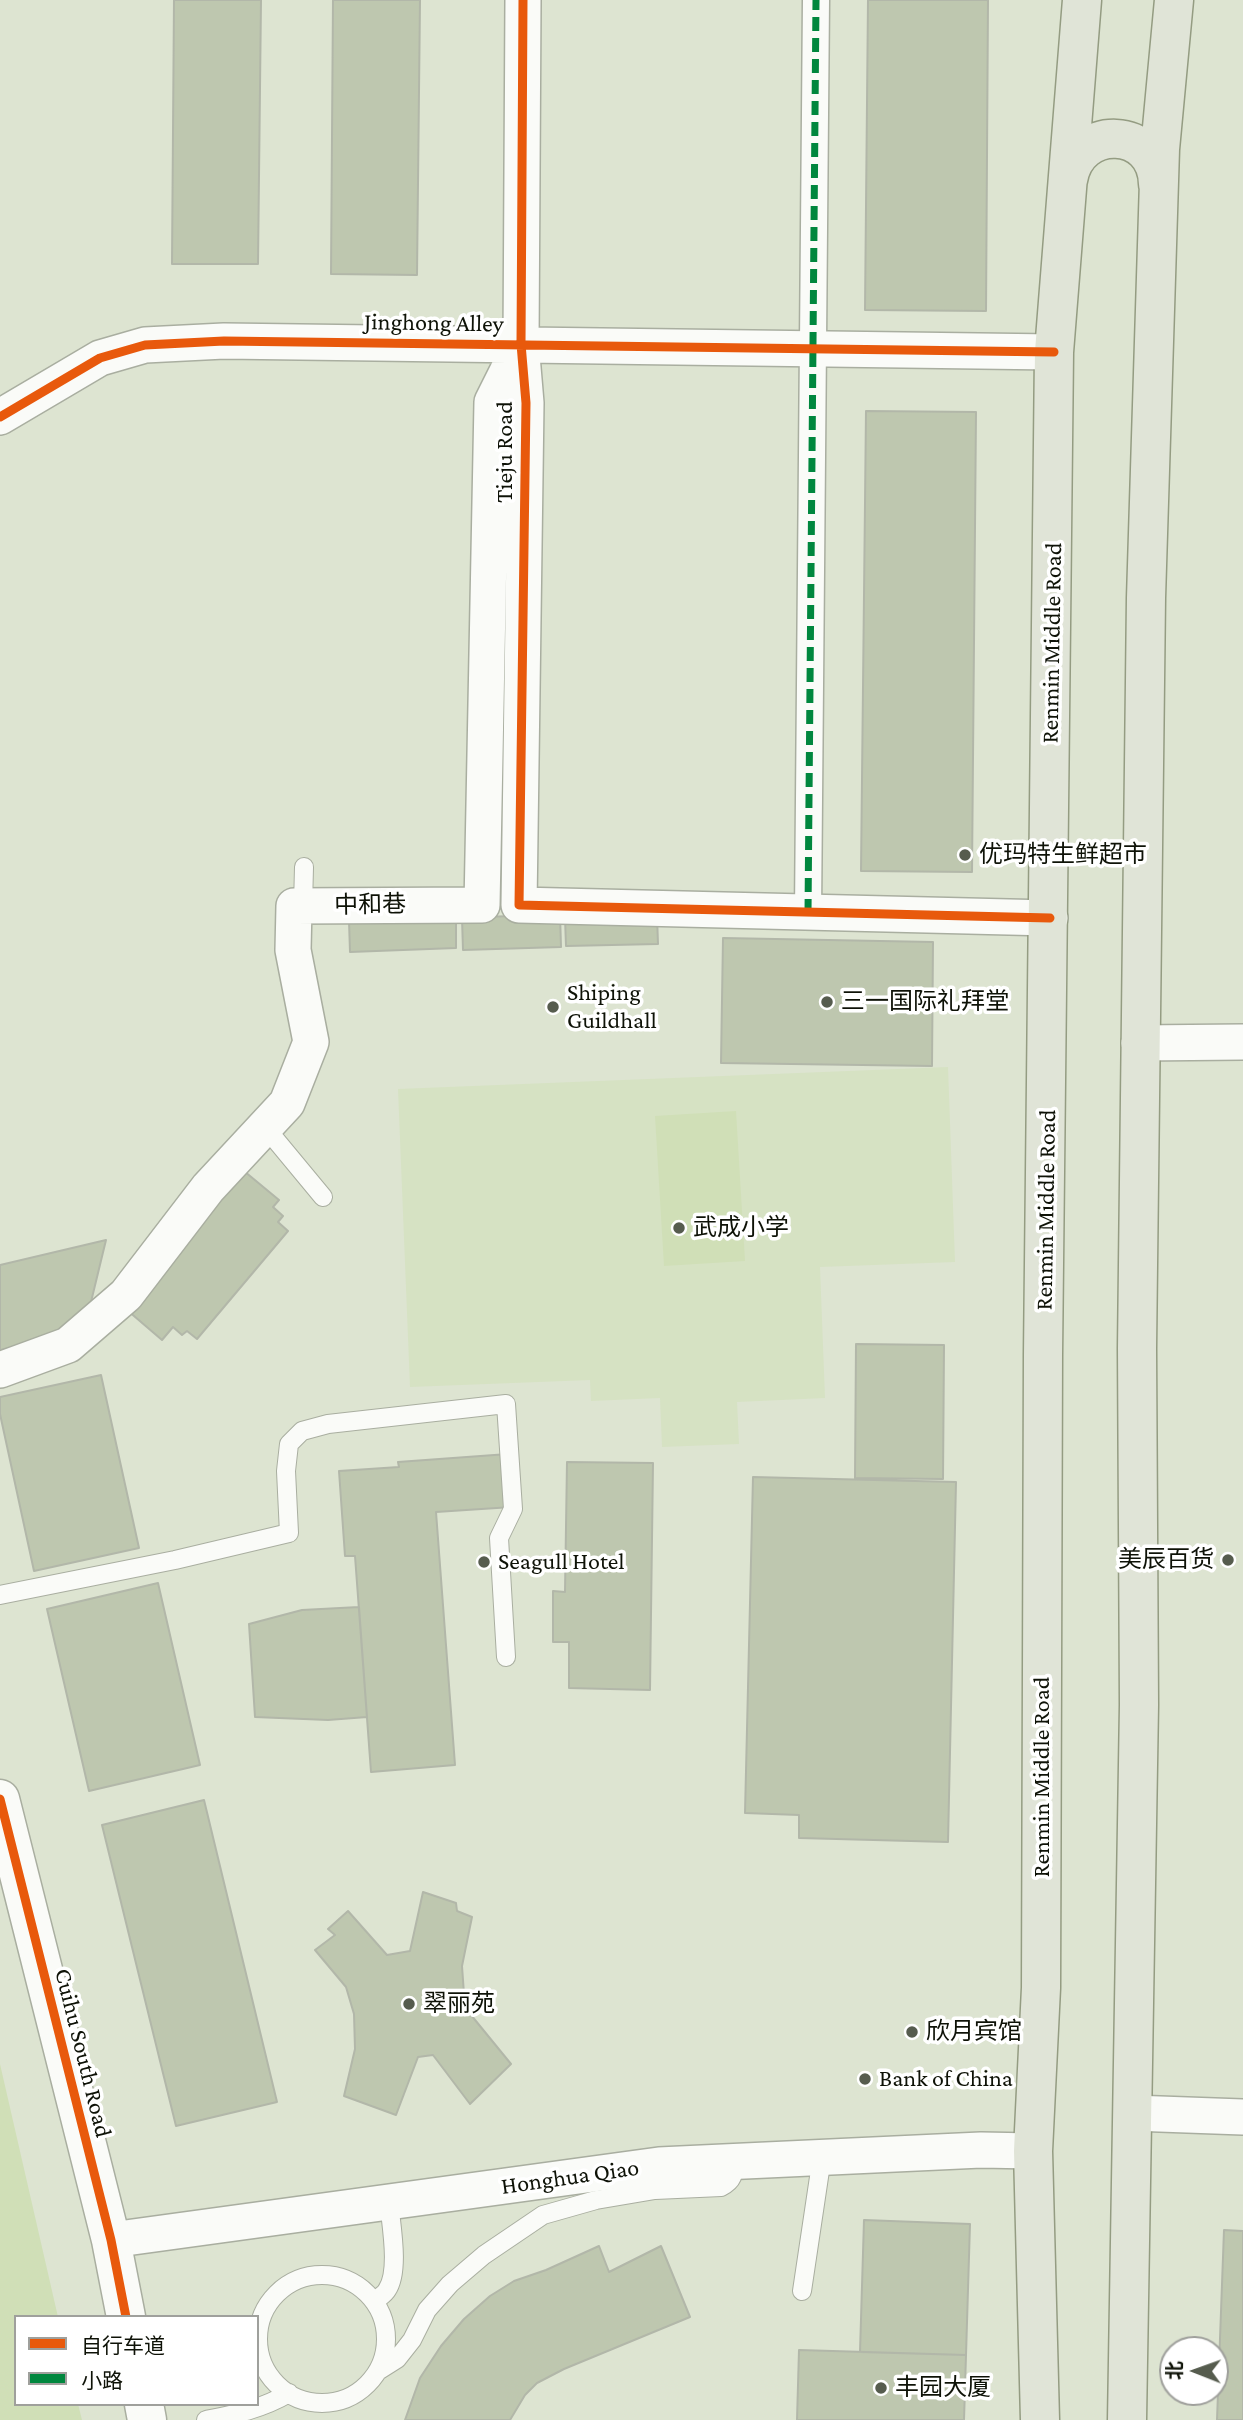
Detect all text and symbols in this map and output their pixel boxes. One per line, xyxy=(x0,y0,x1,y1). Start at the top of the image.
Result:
street label: Jinghong Alley xyxy=(364,307,504,339)
street label: Tieju Road xyxy=(491,401,519,503)
street label: Renmin Middle Road xyxy=(1036,542,1068,744)
place label: 优玛特生鲜超市 xyxy=(979,841,1147,869)
marker: 优玛特生鲜超市 xyxy=(957,847,973,863)
street label: 中和巷 xyxy=(334,890,406,920)
place label: Shiping Guildhall xyxy=(567,979,657,1035)
place label: 三一国际礼拜堂 xyxy=(841,988,1009,1016)
marker: 三一国际礼拜堂 xyxy=(819,994,835,1010)
marker: Shiping Guildhall xyxy=(545,999,561,1015)
street label: Renmin Middle Road xyxy=(1030,1109,1062,1311)
place label: 武成小学 xyxy=(693,1214,789,1242)
marker: 武成小学 xyxy=(671,1220,687,1236)
place label: 美辰百货 xyxy=(1118,1546,1214,1574)
place label: Seagull Hotel xyxy=(498,1548,625,1576)
marker: 美辰百货 xyxy=(1220,1552,1236,1568)
marker: Seagull Hotel xyxy=(476,1554,492,1570)
street label: Renmin Middle Road xyxy=(1028,1677,1056,1877)
street label: Cuihu South Road xyxy=(48,1966,118,2140)
place label: 翠丽苑 xyxy=(423,1990,495,2018)
marker: 翠丽苑 xyxy=(401,1996,417,2012)
place label: 欣月宾馆 xyxy=(926,2018,1022,2046)
marker: 欣月宾馆 xyxy=(904,2024,920,2040)
place label: Bank of China xyxy=(879,2065,1013,2093)
marker: Bank of China xyxy=(857,2071,873,2087)
street label: Honghua Qiao xyxy=(499,2153,641,2201)
legend xyxy=(14,2315,259,2406)
text: 自行车道 xyxy=(81,2334,165,2358)
north arrow xyxy=(1159,2336,1229,2406)
text: 北 xyxy=(1164,2361,1185,2380)
text: 小路 xyxy=(81,2369,123,2393)
place label: 丰园大厦 xyxy=(895,2374,991,2402)
marker: 丰园大厦 xyxy=(873,2380,889,2396)

